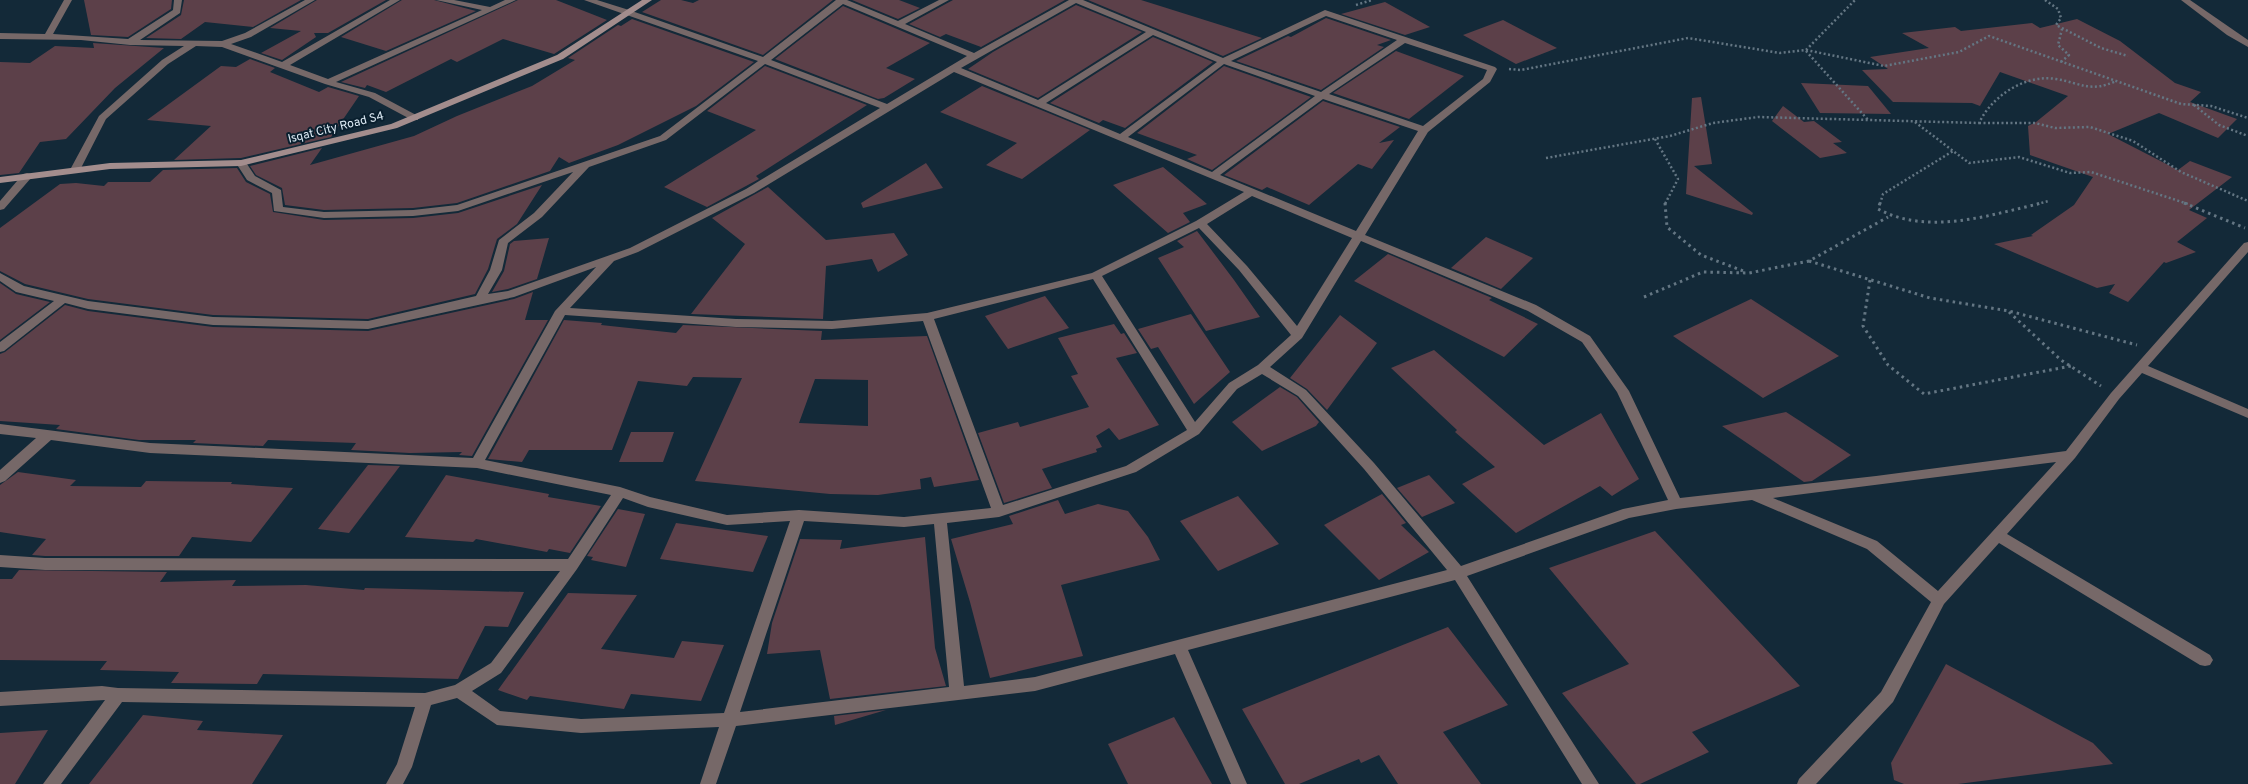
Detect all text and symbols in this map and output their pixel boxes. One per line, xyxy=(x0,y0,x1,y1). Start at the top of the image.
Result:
street label: Isqat City Road S4 xyxy=(286,108,386,148)

